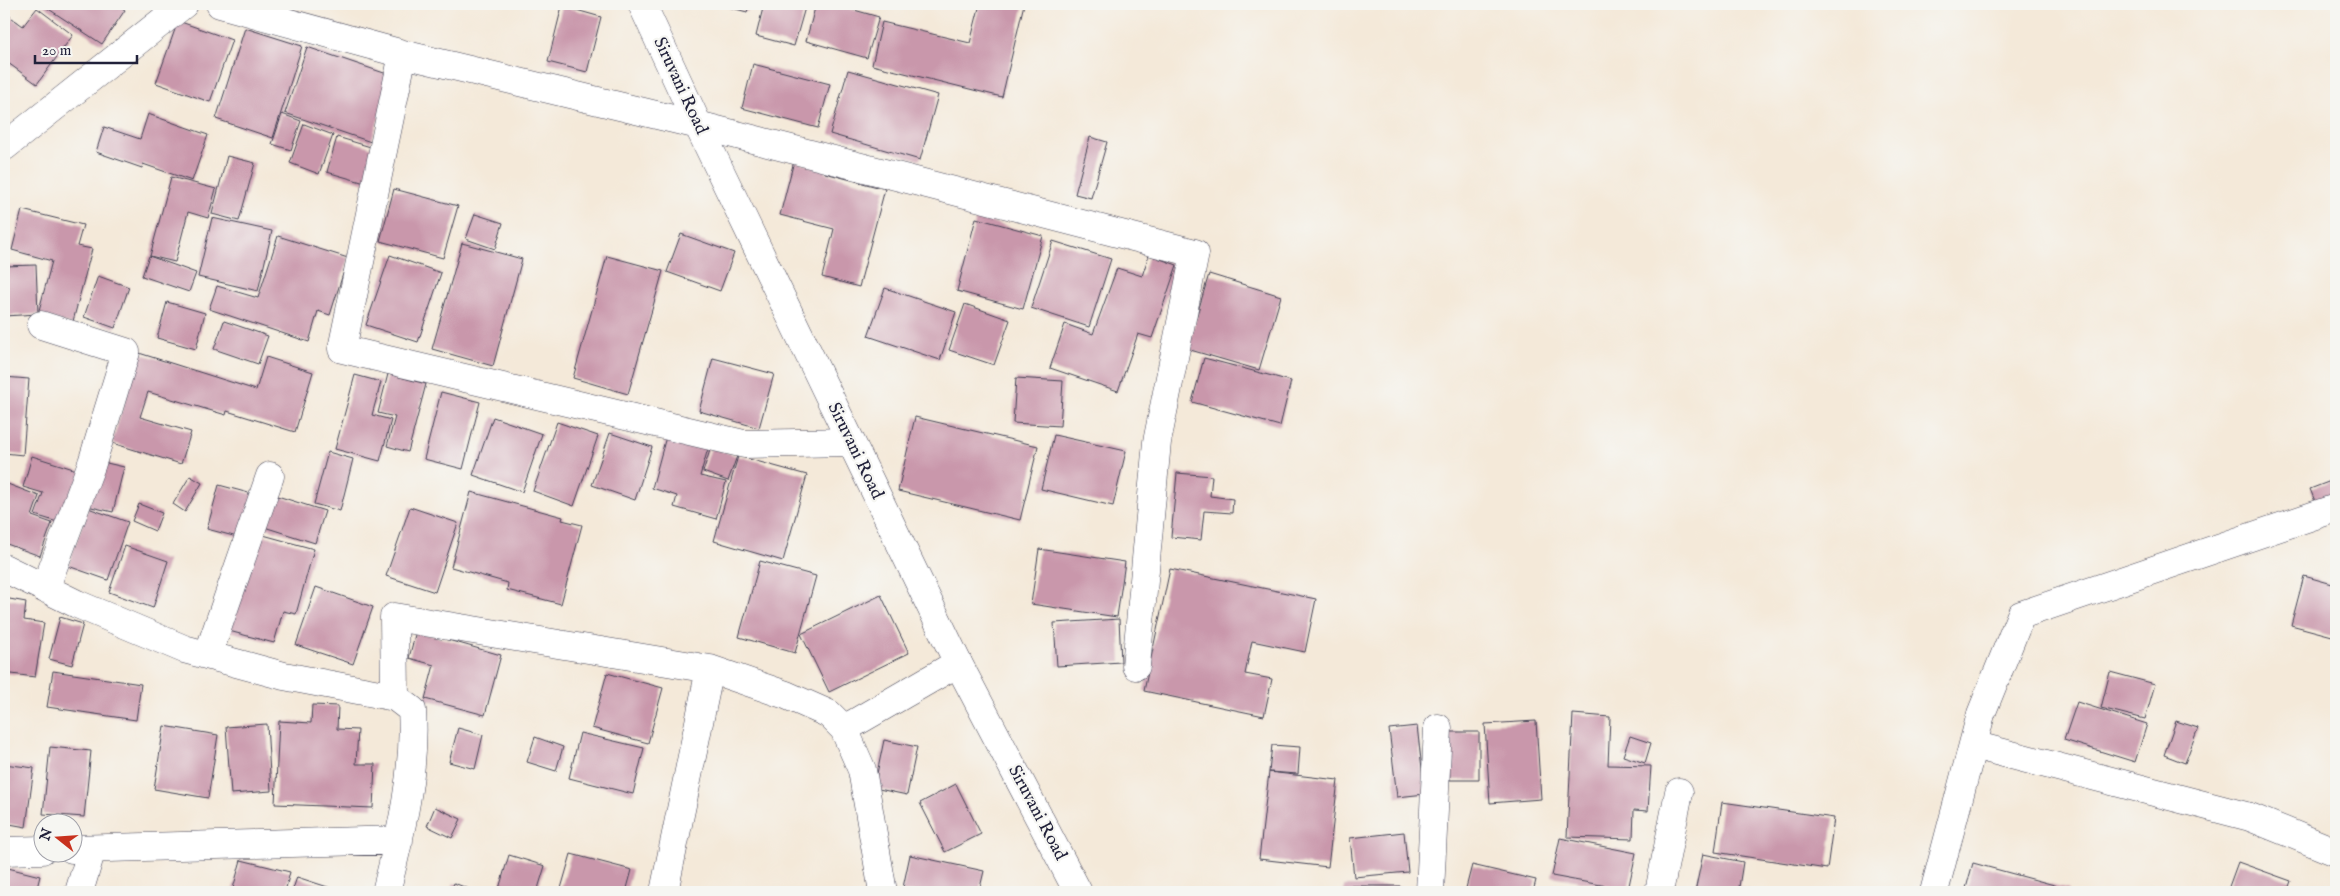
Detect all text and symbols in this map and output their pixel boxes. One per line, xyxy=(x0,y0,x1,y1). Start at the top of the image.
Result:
scale bar xyxy=(35,32,138,64)
street label: Siruvani Road xyxy=(647,34,713,139)
text: 20 m xyxy=(42,41,72,60)
street label: Siruvani Road xyxy=(822,399,888,503)
street label: Siruvani Road xyxy=(1002,761,1072,865)
north arrow xyxy=(32,814,82,864)
text: N xyxy=(36,826,57,844)

